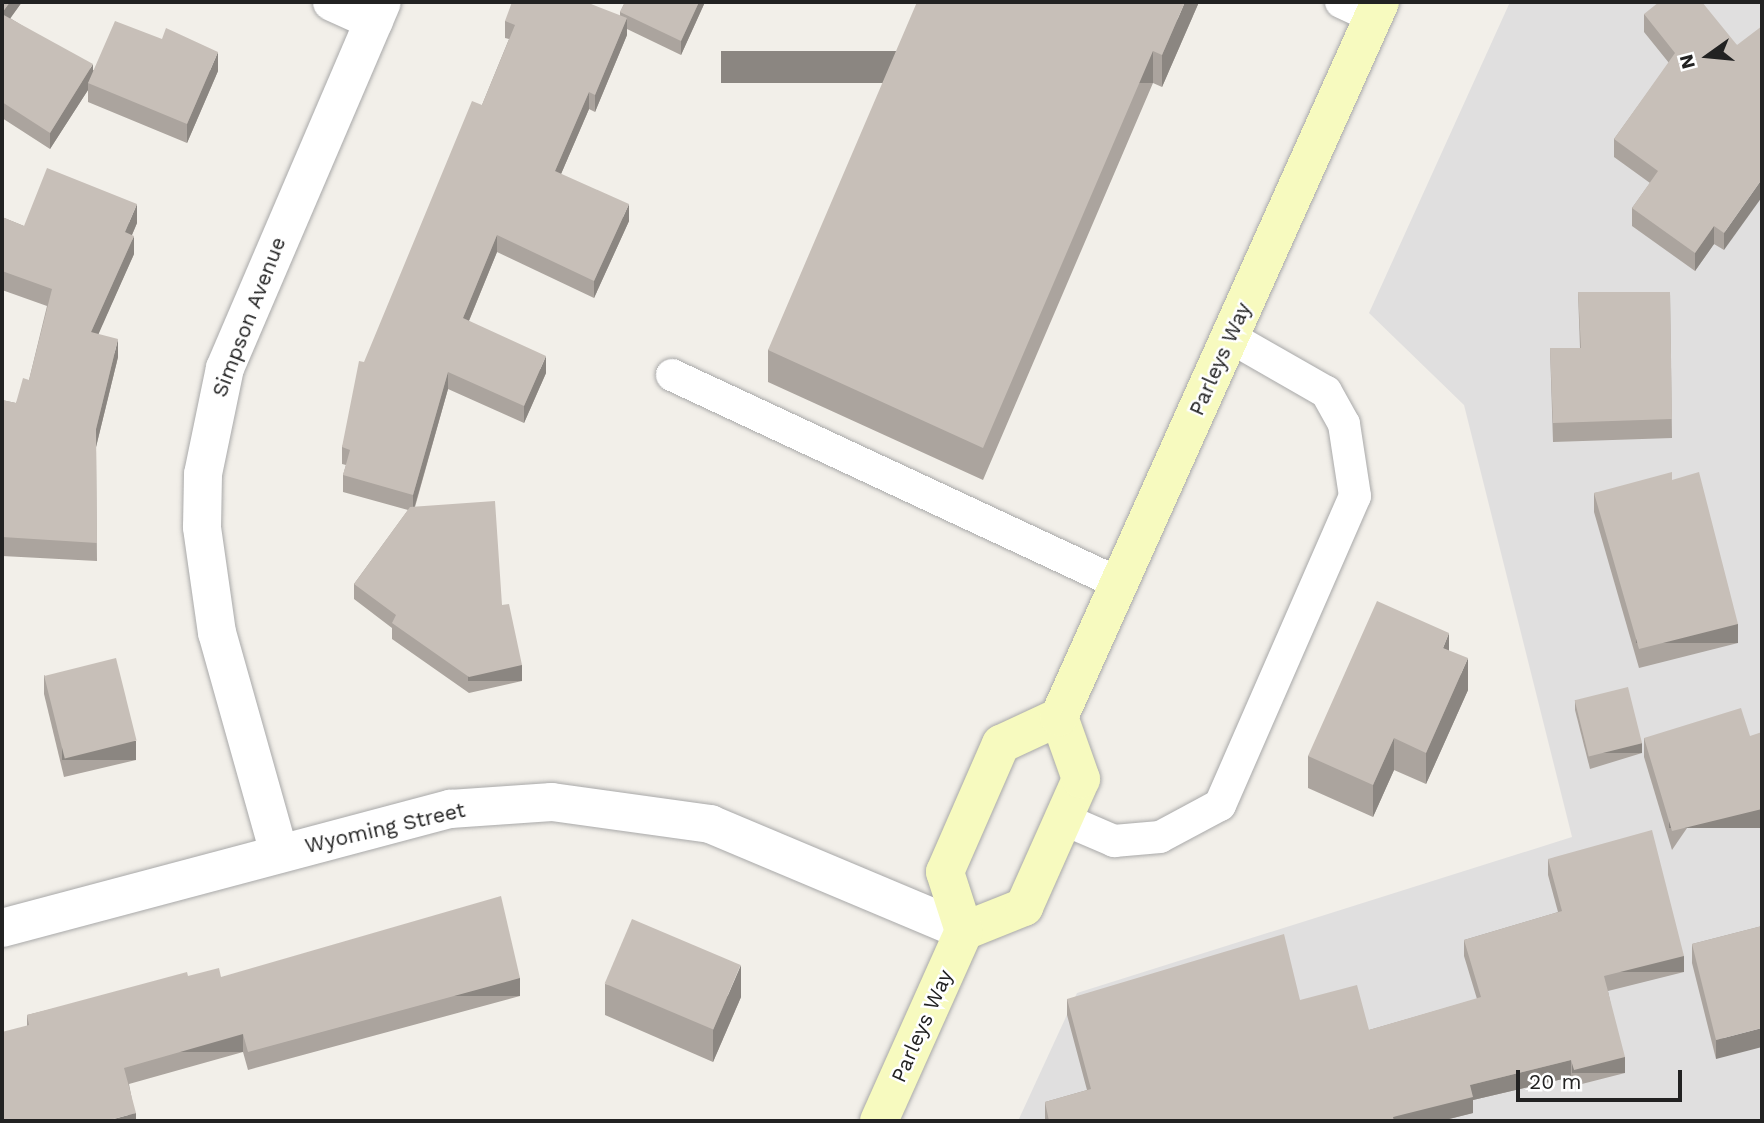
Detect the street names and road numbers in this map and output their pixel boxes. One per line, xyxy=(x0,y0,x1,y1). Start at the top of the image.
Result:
street label: Simpson Avenue xyxy=(207,233,291,401)
street label: Parleys Way xyxy=(1184,298,1256,420)
street label: Wyoming Street xyxy=(302,797,468,859)
street label: Parleys Way xyxy=(886,965,958,1087)

